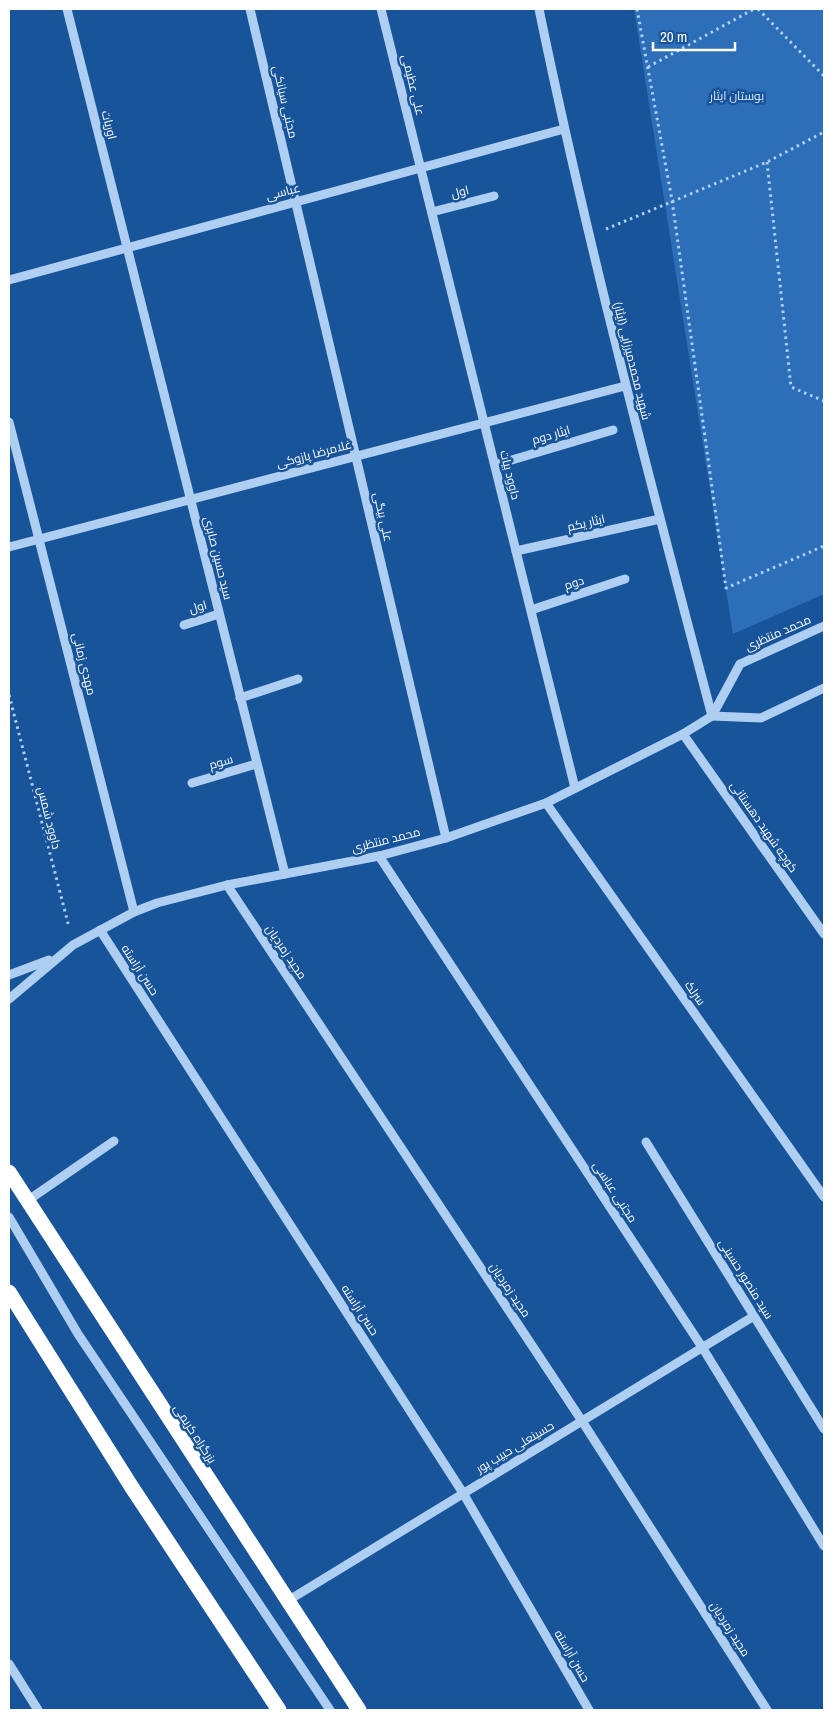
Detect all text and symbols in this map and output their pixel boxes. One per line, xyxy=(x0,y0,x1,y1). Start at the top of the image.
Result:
scale bar xyxy=(653,20,736,52)
text: 20 m xyxy=(660,26,687,47)
street label: علی عظیمی xyxy=(398,53,428,117)
street label: مجتبی سیانکی xyxy=(269,64,301,140)
park label: بوستان ایثار xyxy=(709,88,764,104)
street label: اوریات xyxy=(98,109,120,141)
street label: عباسی xyxy=(264,180,302,204)
street label: اول xyxy=(449,182,471,202)
street label: شهید محمدمیرزایی (ایثار) xyxy=(610,300,654,422)
street label: ایثار دوم xyxy=(530,422,572,448)
street label: غلامرضا پازوکی xyxy=(275,436,354,473)
street label: داوود بیات xyxy=(496,449,524,502)
street label: علی بیگی xyxy=(370,491,396,543)
street label: ایثار یکم xyxy=(565,511,607,535)
street label: سید حسین صابری xyxy=(200,515,236,601)
street label: دوم xyxy=(562,572,586,594)
street label: اول xyxy=(187,597,209,617)
street label: محمد منتظری xyxy=(743,611,813,655)
street label: مهدی زمانی xyxy=(69,631,99,697)
street label: سوم xyxy=(207,751,235,773)
street label: کوچه شهید دهستانی xyxy=(726,778,801,876)
street label: داوود شمس xyxy=(34,785,65,851)
street label: محمد منتظری xyxy=(350,824,422,856)
street label: مجید زمردیان xyxy=(262,922,310,982)
street label: حسن آراسته xyxy=(118,941,162,999)
street label: سرلک xyxy=(681,978,709,1008)
street label: مجتبی عباسی xyxy=(589,1158,641,1226)
street label: سید منصور حسینی xyxy=(715,1236,777,1322)
street label: مجید زمردیان xyxy=(486,1260,534,1320)
street label: حسن آراسته xyxy=(338,1281,382,1339)
street label: بزرگراه کریمی xyxy=(170,1401,220,1467)
street label: حسینعلی حبیب پور xyxy=(472,1417,557,1478)
street label: مجید زمردیان xyxy=(706,1598,754,1660)
street label: حسن آراسته xyxy=(551,1627,593,1685)

